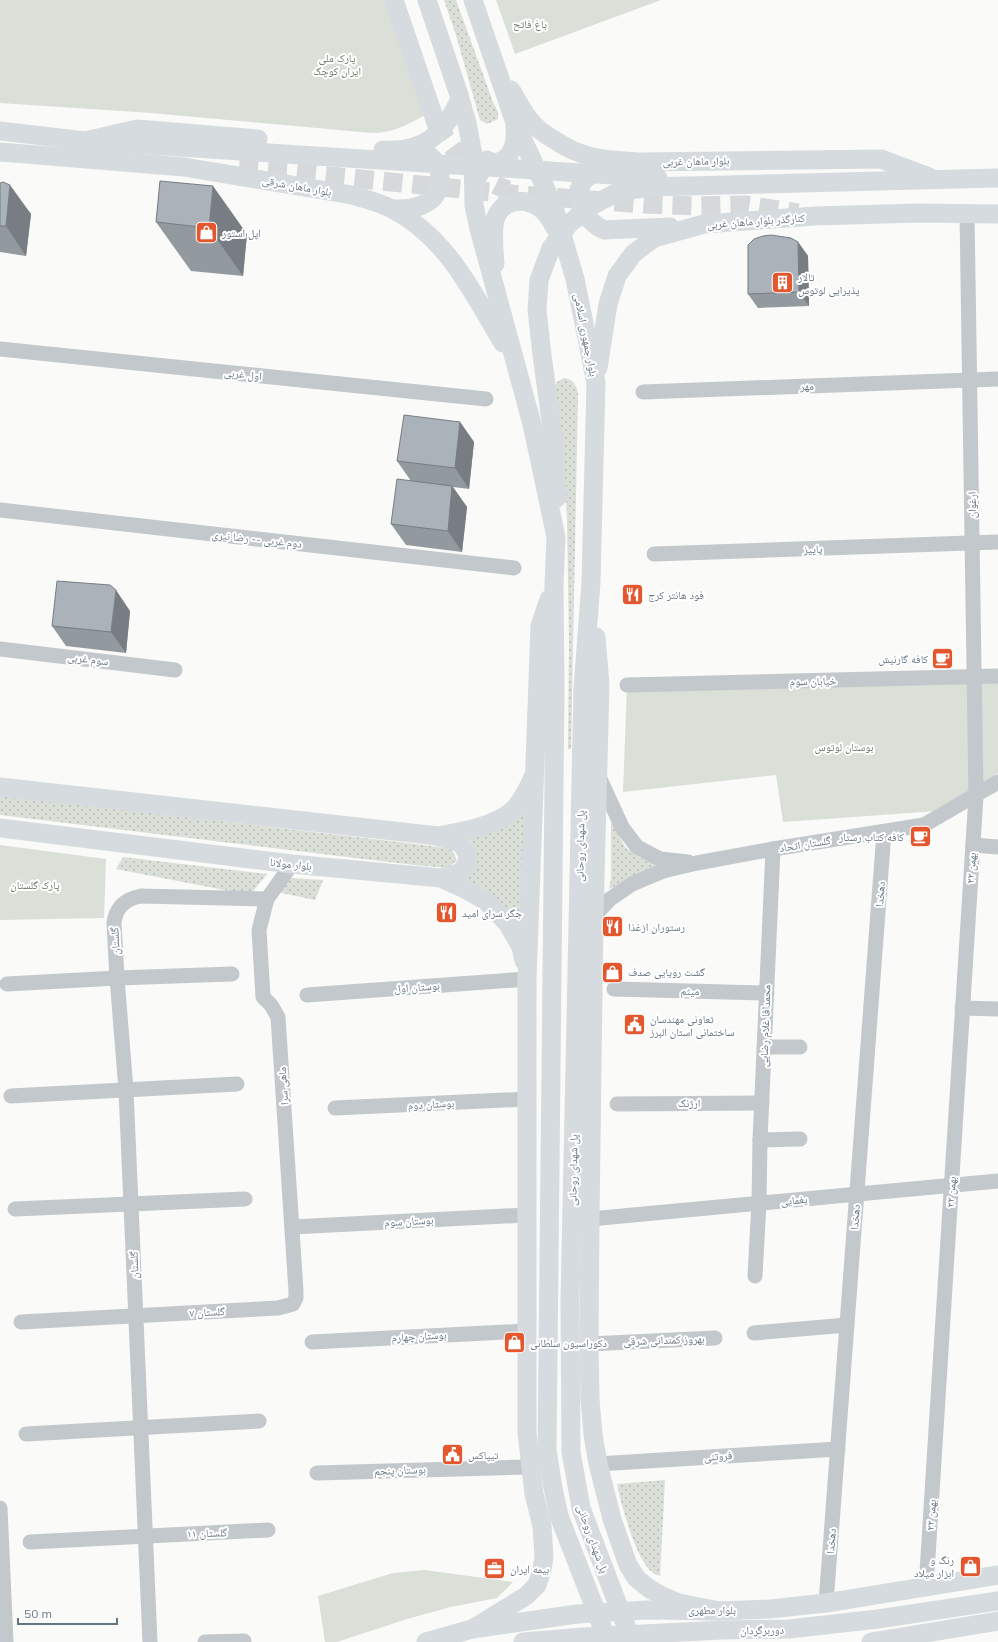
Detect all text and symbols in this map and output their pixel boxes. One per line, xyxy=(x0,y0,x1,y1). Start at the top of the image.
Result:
park label: باغ فاتح xyxy=(513,17,547,31)
park label: پارک ملی ایران کوچک xyxy=(313,51,361,78)
street label: بلوار ماهان غربی xyxy=(663,153,729,169)
street label: بلوار ماهان شرقی xyxy=(261,173,333,199)
street label: کنارگذر بلوار ماهان غربی xyxy=(706,211,806,231)
shop icon: اپل استور xyxy=(194,220,220,246)
place label: اپل استور xyxy=(221,226,261,240)
building icon: تالار پذیرایی لوتوس xyxy=(770,270,796,296)
place label: تالار پذیرایی لوتوس xyxy=(797,270,860,297)
street label: بلوار جمهوری اسلامی xyxy=(571,292,601,378)
street label: اول غربی xyxy=(223,365,263,383)
street label: مهر xyxy=(799,379,814,393)
street label: ارغوان xyxy=(965,492,979,518)
street label: دوم غربی -- رضا نیری xyxy=(211,527,303,551)
street label: پاییز xyxy=(802,542,823,556)
restaurant icon: فود هانتر کرج xyxy=(619,582,645,608)
place label: فود هانتر کرج xyxy=(648,588,704,602)
cafe icon: کافه گارنیش xyxy=(930,646,956,672)
street label: سوم غربی xyxy=(67,650,109,668)
place label: کافه گارنیش xyxy=(878,652,928,666)
street label: خیابان سوم xyxy=(790,674,836,688)
park label: بوستان لوتوس xyxy=(814,740,874,754)
street label: پل شهدای روحانی xyxy=(572,810,588,882)
cafe icon: کافه کتاب رستار xyxy=(907,824,933,850)
place label: کافه کتاب رستار xyxy=(838,830,904,844)
street label: گلستان اتحاد xyxy=(778,833,832,855)
street label: ۲۲ بهمن xyxy=(963,852,979,884)
street label: بلوار مولانا xyxy=(269,855,313,873)
park label: پارک گلستان xyxy=(10,878,60,892)
street label: دهخدا xyxy=(872,880,888,907)
restaurant icon: جگر سرای امید xyxy=(433,900,459,926)
place label: جگر سرای امید xyxy=(462,906,522,920)
restaurant icon: رستوران ازغذا xyxy=(599,914,625,940)
place label: رستوران ازغذا xyxy=(628,920,685,934)
street label: گلستان xyxy=(107,926,123,955)
shop icon: گشت رویایی صدف xyxy=(599,959,625,985)
place label: گشت رویایی صدف xyxy=(628,965,705,979)
street label: بوستان اول xyxy=(394,978,440,996)
street label: میثم xyxy=(680,984,699,999)
street label: محمداقا غلام رضایی xyxy=(757,985,773,1067)
public building icon: تعاونی مهندسان ساختمانی استان البرز xyxy=(621,1012,647,1038)
place label: تعاونی مهندسان ساختمانی استان البرز xyxy=(649,1012,735,1039)
street label: ماهی سرا xyxy=(275,1066,291,1106)
street label: بوستان دوم xyxy=(407,1096,455,1112)
street label: ارژنک xyxy=(678,1096,700,1110)
street label: پل شهدای روحانی xyxy=(565,1134,581,1206)
street label: ۲۲ بهمن xyxy=(943,1176,959,1208)
street label: یغمایی xyxy=(780,1192,809,1208)
street label: دهخدا xyxy=(847,1203,863,1230)
street label: بوستان سوم xyxy=(384,1213,434,1229)
street label: گلستان xyxy=(127,1250,141,1279)
street label: گلستان ۷ xyxy=(189,1304,226,1320)
street label: بوستان چهارم xyxy=(391,1328,447,1344)
shop icon: دکوراسیون سلطانی xyxy=(502,1330,528,1356)
street label: بهروز کمندانی شرقی xyxy=(623,1332,705,1348)
place label: دکوراسیون سلطانی xyxy=(530,1336,607,1350)
public building icon: تیپاکس xyxy=(439,1442,465,1468)
place label: تیپاکس xyxy=(468,1448,499,1462)
street label: فروتنی xyxy=(703,1448,733,1464)
street label: بوستان پنجم xyxy=(374,1462,426,1479)
street label: ۲۲ بهمن xyxy=(923,1499,939,1531)
street label: پل شهدای روحانی xyxy=(574,1503,612,1575)
street label: گلستان ۱۱ xyxy=(187,1525,228,1541)
street label: دهخدا xyxy=(823,1527,839,1554)
place label: رنگ و ابزار میلاد xyxy=(914,1553,954,1580)
shop icon: رنگ و ابزار میلاد xyxy=(957,1553,983,1579)
office icon: بیمه ایران xyxy=(481,1556,507,1582)
place label: بیمه ایران xyxy=(510,1562,549,1576)
scale bar xyxy=(18,1600,117,1626)
street label: بلوار مطهری xyxy=(688,1603,736,1617)
text: 50 m xyxy=(24,1606,52,1621)
street label: دوربرگردان xyxy=(740,1623,785,1637)

